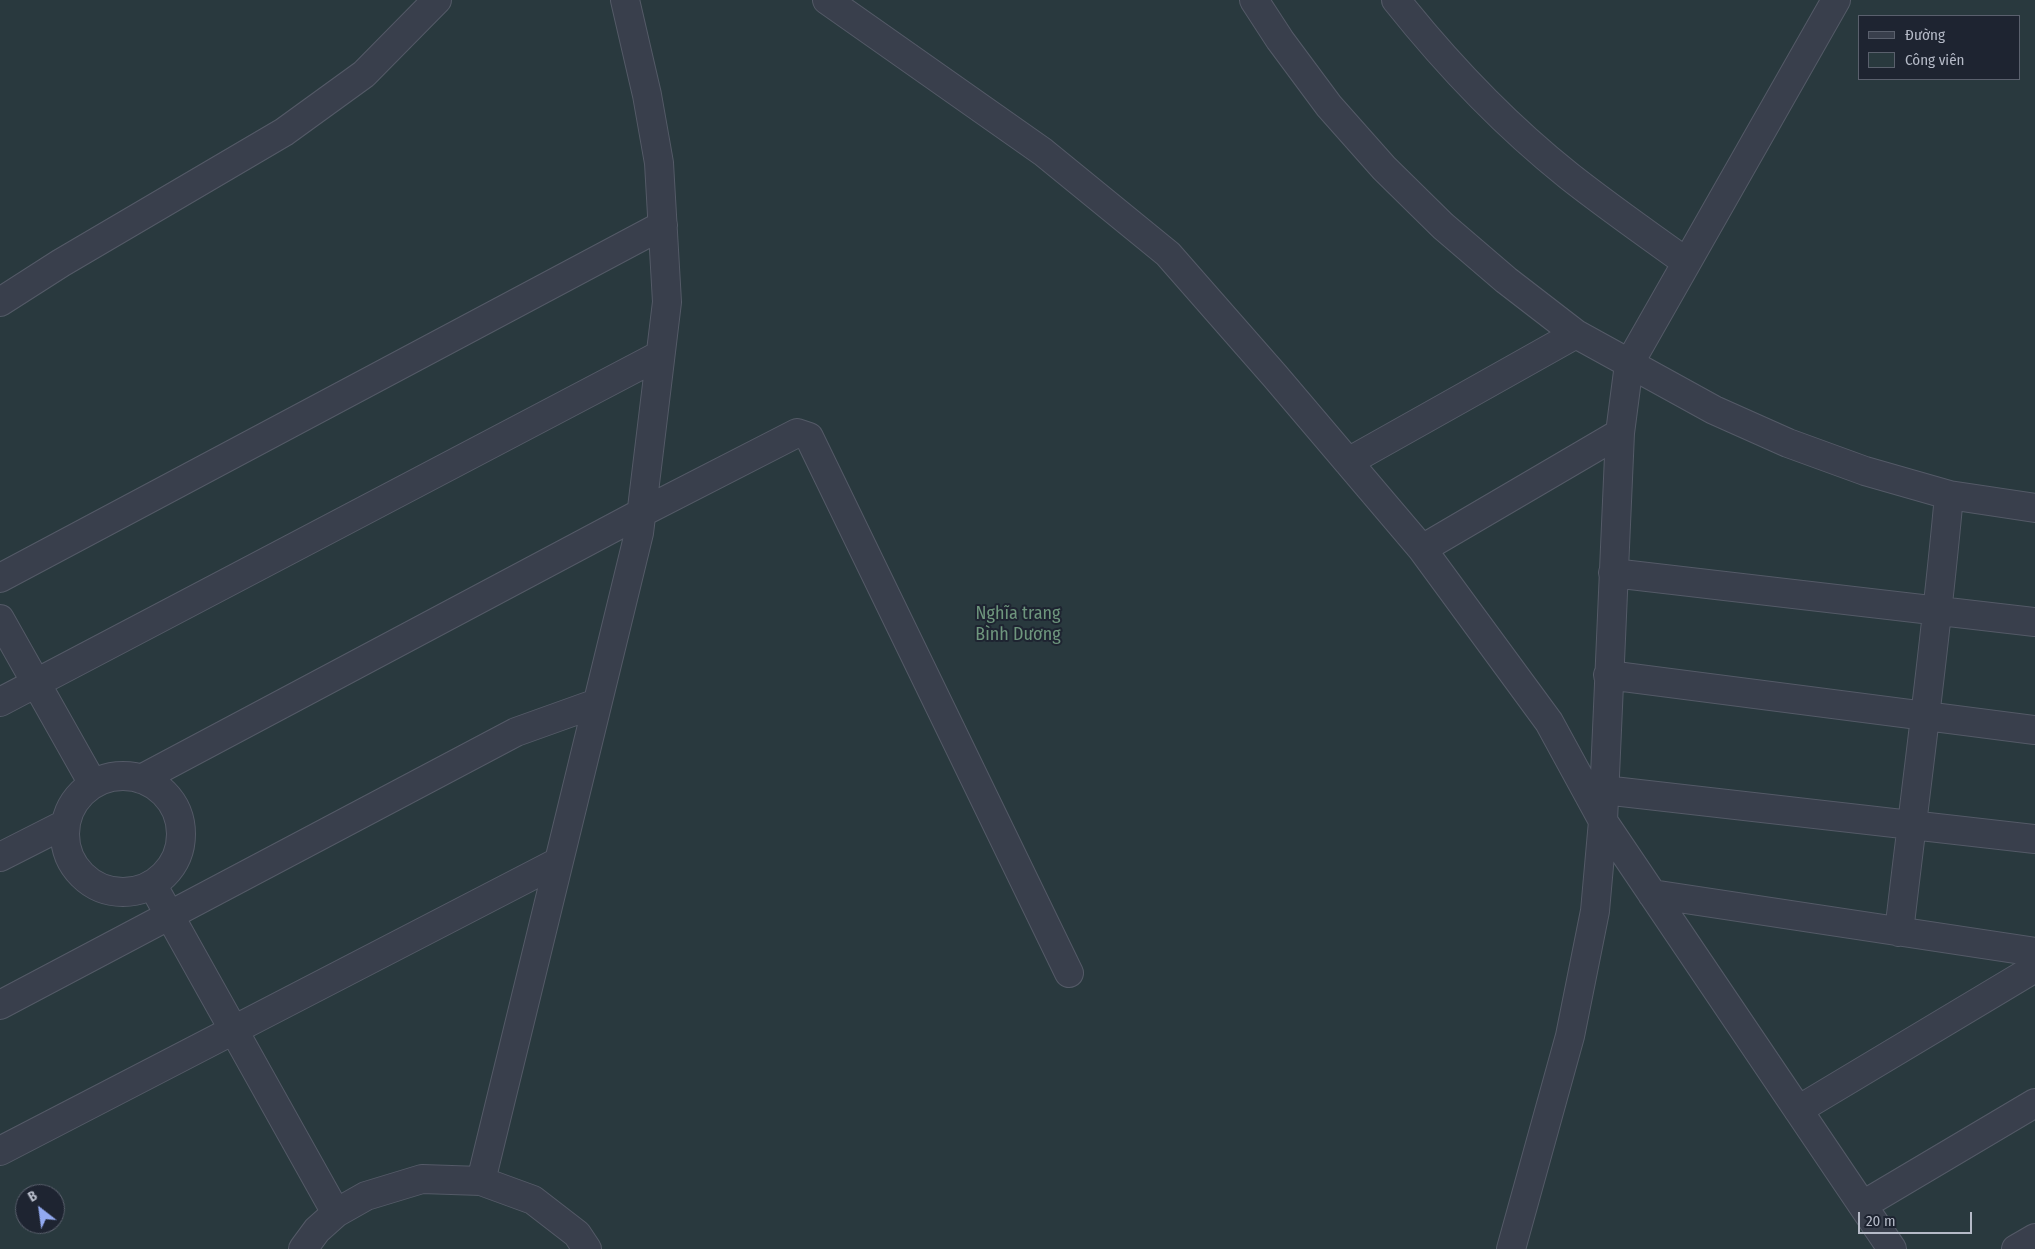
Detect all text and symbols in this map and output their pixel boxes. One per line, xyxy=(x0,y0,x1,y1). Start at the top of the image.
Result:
legend xyxy=(1858,15,2020,80)
text: Đường xyxy=(1905,26,1945,44)
text: Công viên xyxy=(1905,51,1964,69)
park label: Nghĩa trang Bình Dương xyxy=(975,603,1061,646)
north arrow xyxy=(15,1184,65,1234)
text: B xyxy=(25,1187,40,1206)
scale bar xyxy=(1860,1202,1974,1234)
text: 20 m xyxy=(1866,1212,1896,1230)

